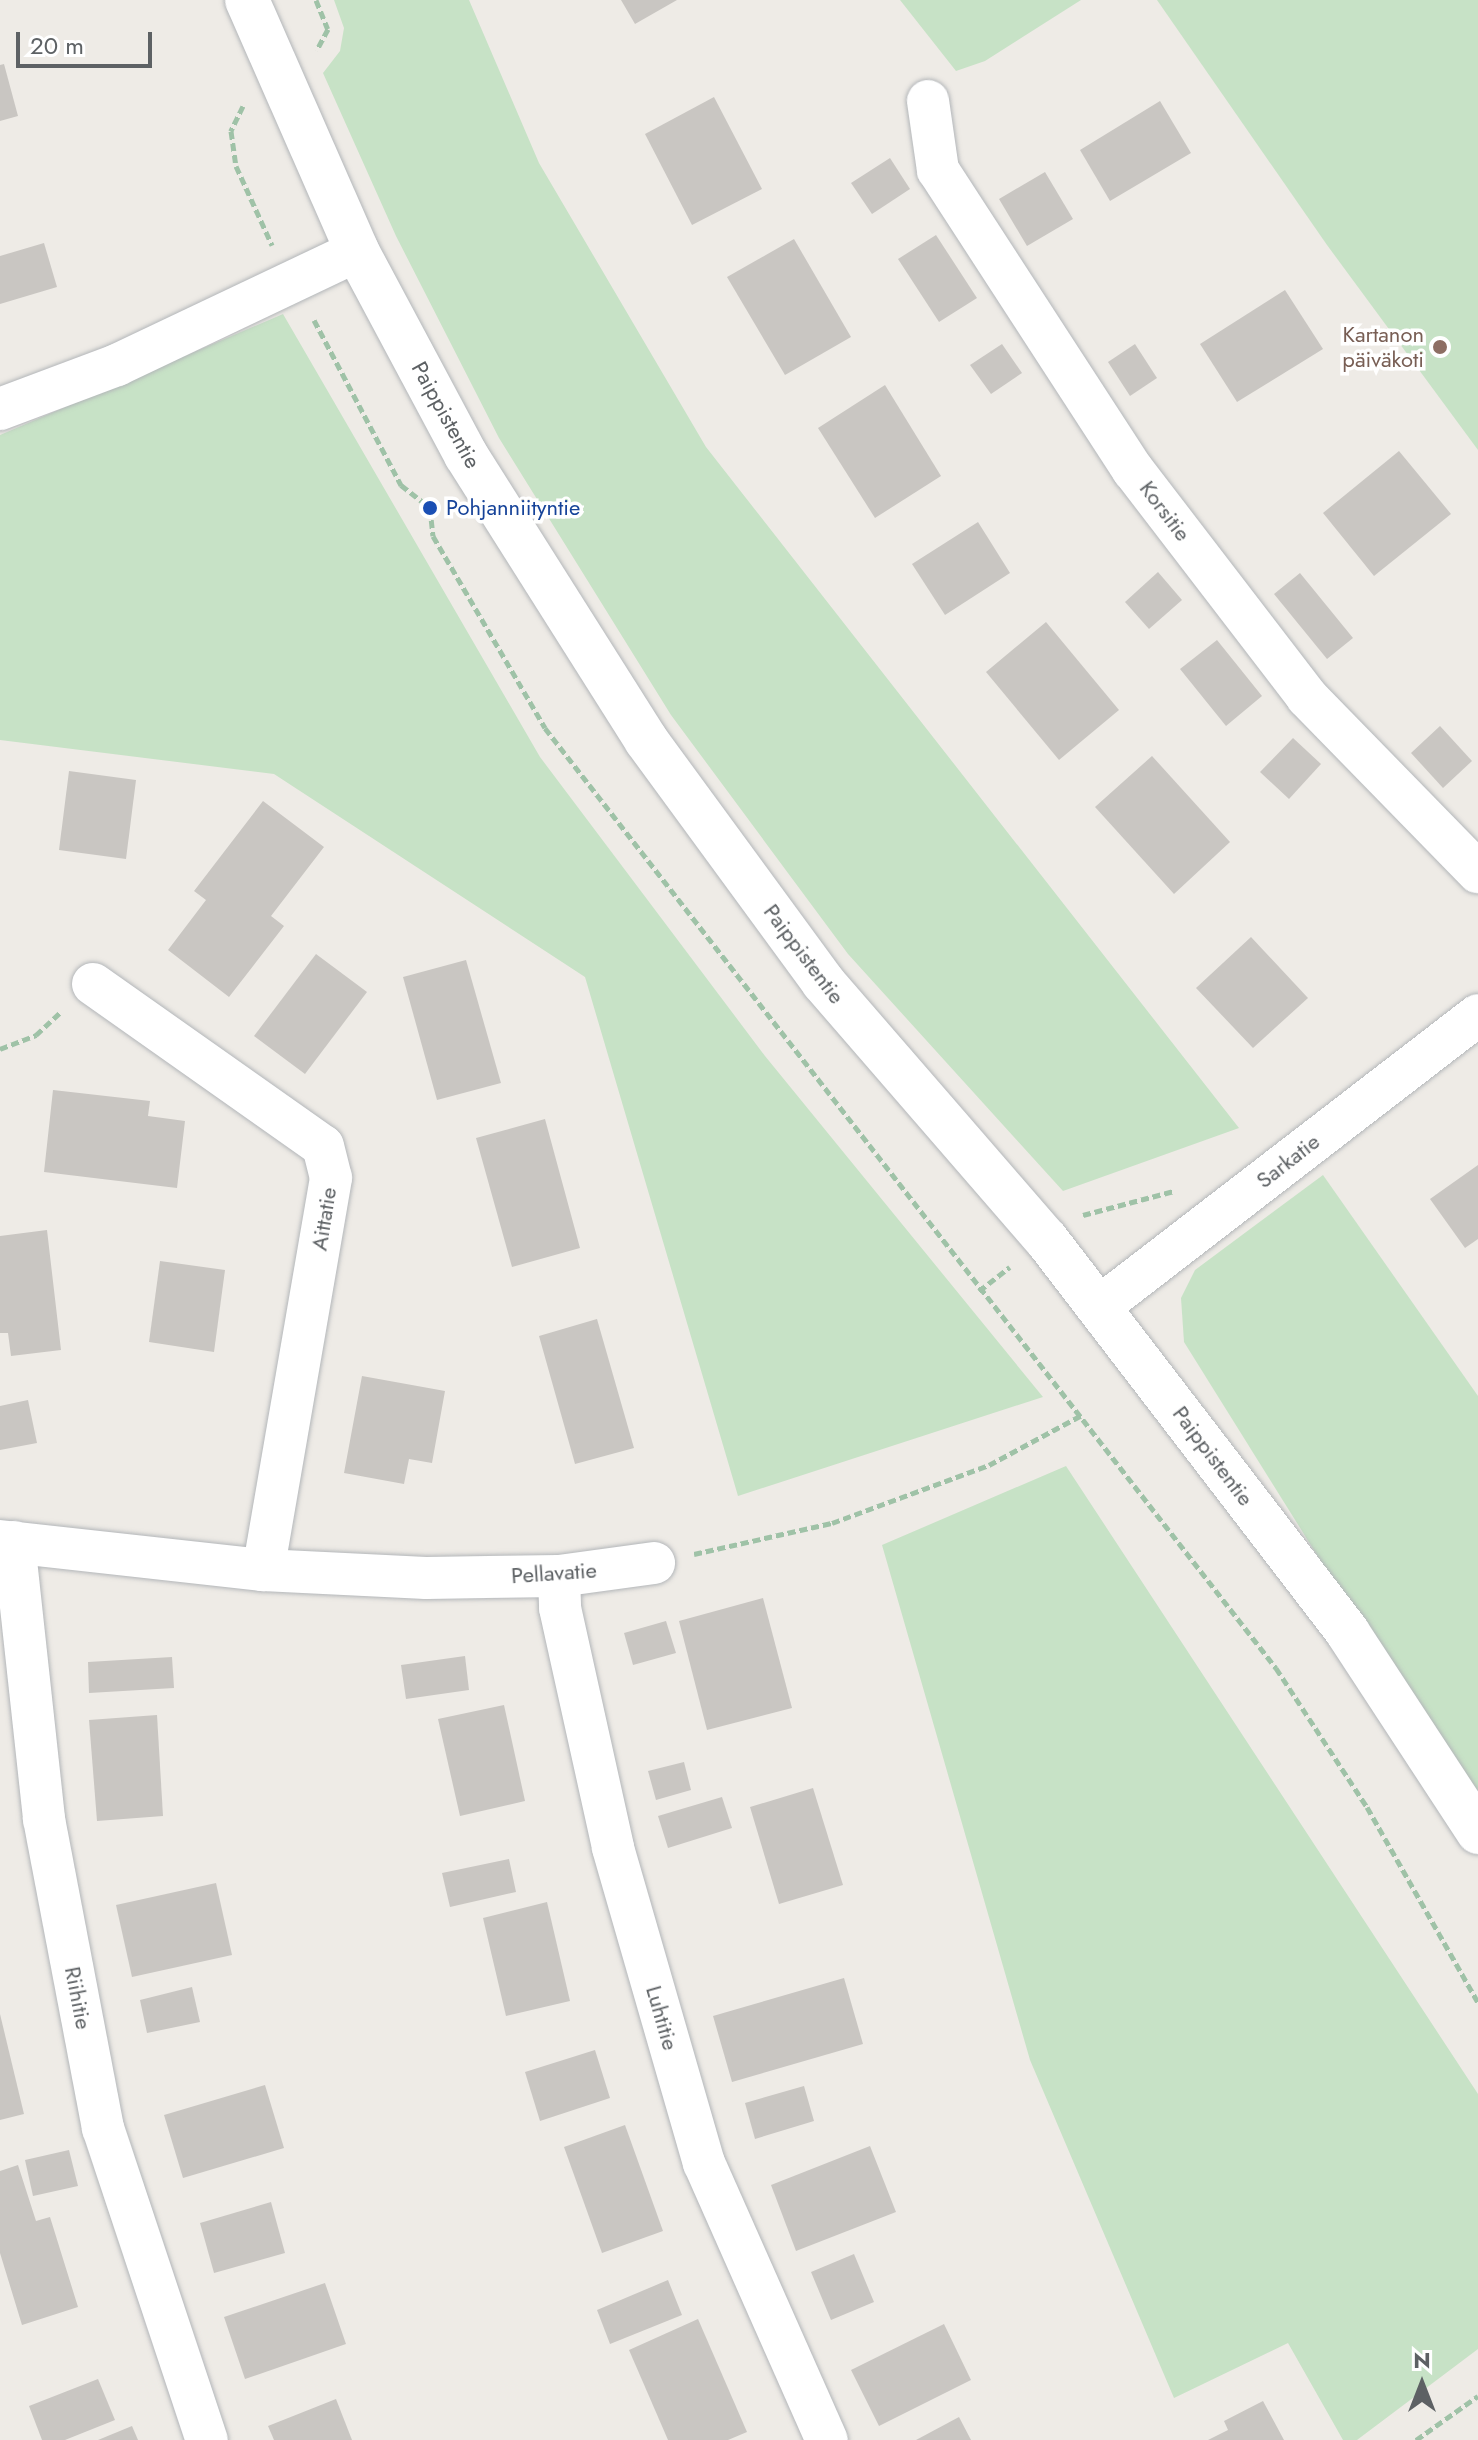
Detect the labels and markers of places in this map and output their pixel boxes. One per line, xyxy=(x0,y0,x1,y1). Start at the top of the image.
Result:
place label: Kartanon päiväkoti xyxy=(1342,321,1424,372)
marker: Kartanon päiväkoti xyxy=(1431,338,1449,356)
place label: Pohjanniityntie xyxy=(446,495,580,521)
marker: Pohjanniityntie xyxy=(421,499,439,517)

